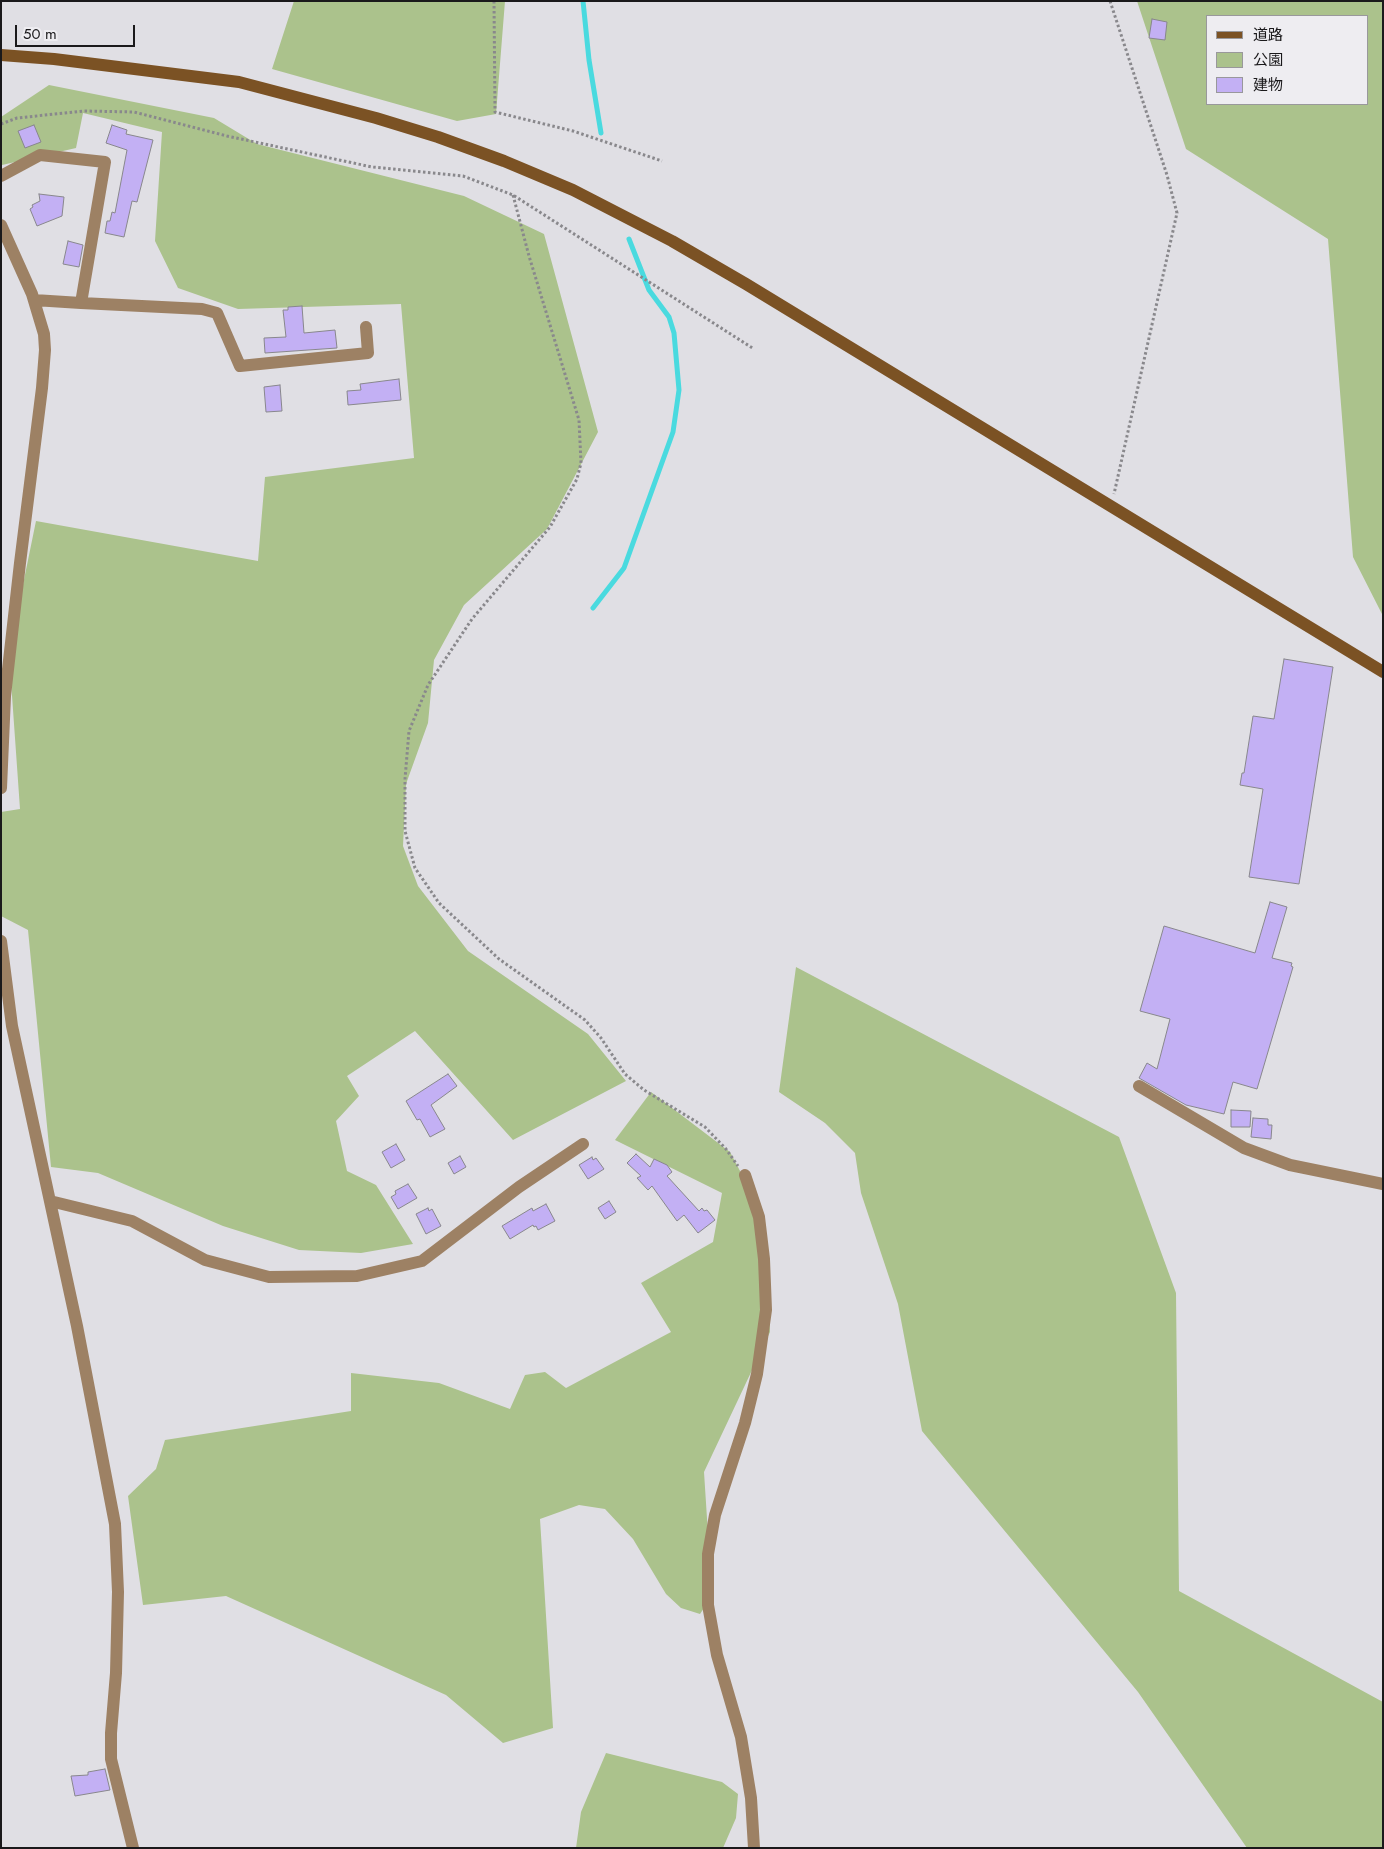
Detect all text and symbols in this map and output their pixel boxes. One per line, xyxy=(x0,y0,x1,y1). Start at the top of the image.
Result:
scale bar xyxy=(18,15,138,47)
legend xyxy=(1206,15,1369,105)
text: 50 m xyxy=(23,23,57,45)
text: 道路 xyxy=(1253,24,1283,46)
text: 公園 xyxy=(1253,49,1283,71)
text: 建物 xyxy=(1253,74,1283,96)

